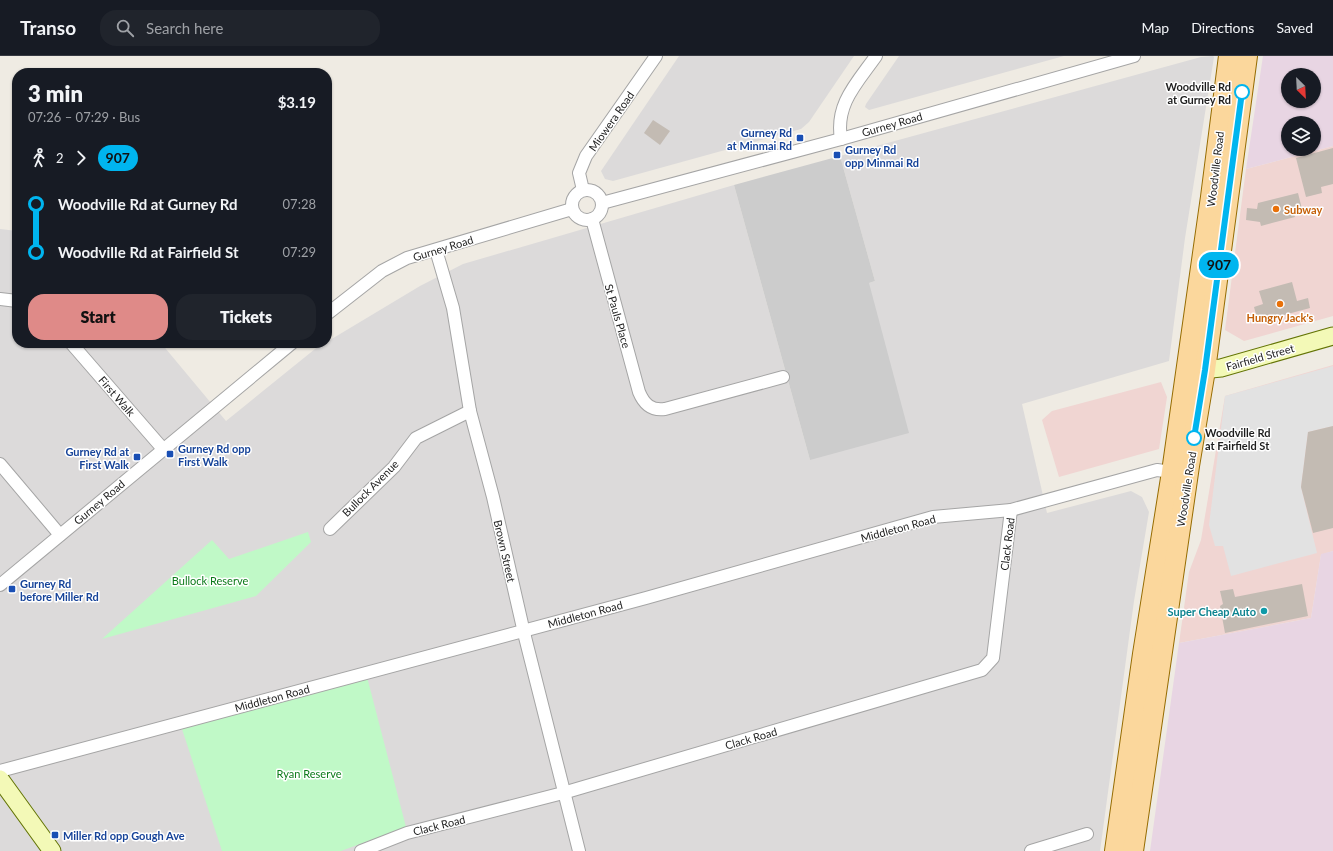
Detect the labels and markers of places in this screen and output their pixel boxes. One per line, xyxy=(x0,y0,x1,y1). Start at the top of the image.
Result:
place label: Woodville Rd at Gurney Rd xyxy=(1166,80,1231,106)
marker: Woodville Rd at Gurney Rd xyxy=(1234,84,1250,100)
place label: Gurney Rd at Minmai Rd xyxy=(727,126,792,152)
marker: Gurney Rd at Minmai Rd xyxy=(795,133,805,143)
place label: Gurney Rd opp Minmai Rd xyxy=(845,143,919,169)
marker: Gurney Rd opp Minmai Rd xyxy=(832,150,842,160)
place label: Subway xyxy=(1284,203,1322,216)
marker: Subway xyxy=(1271,204,1281,214)
marker: Hungry Jack's xyxy=(1275,299,1285,309)
place label: Hungry Jack's xyxy=(1247,311,1314,324)
place label: Woodville Rd at Fairfield St xyxy=(1205,426,1270,452)
marker: Woodville Rd at Fairfield St xyxy=(1186,430,1202,446)
place label: Gurney Rd opp First Walk xyxy=(178,442,251,468)
place label: Gurney Rd at First Walk xyxy=(65,445,130,471)
marker: Gurney Rd opp First Walk xyxy=(165,449,175,459)
marker: Gurney Rd at First Walk xyxy=(132,452,142,462)
place label: Gurney Rd before Miller Rd xyxy=(20,577,99,603)
marker: Gurney Rd before Miller Rd xyxy=(7,584,17,594)
place label: Super Cheap Auto xyxy=(1168,605,1256,618)
marker: Super Cheap Auto xyxy=(1259,606,1269,616)
place label: Miller Rd opp Gough Ave xyxy=(63,829,185,842)
marker: Miller Rd opp Gough Ave xyxy=(50,830,60,840)

